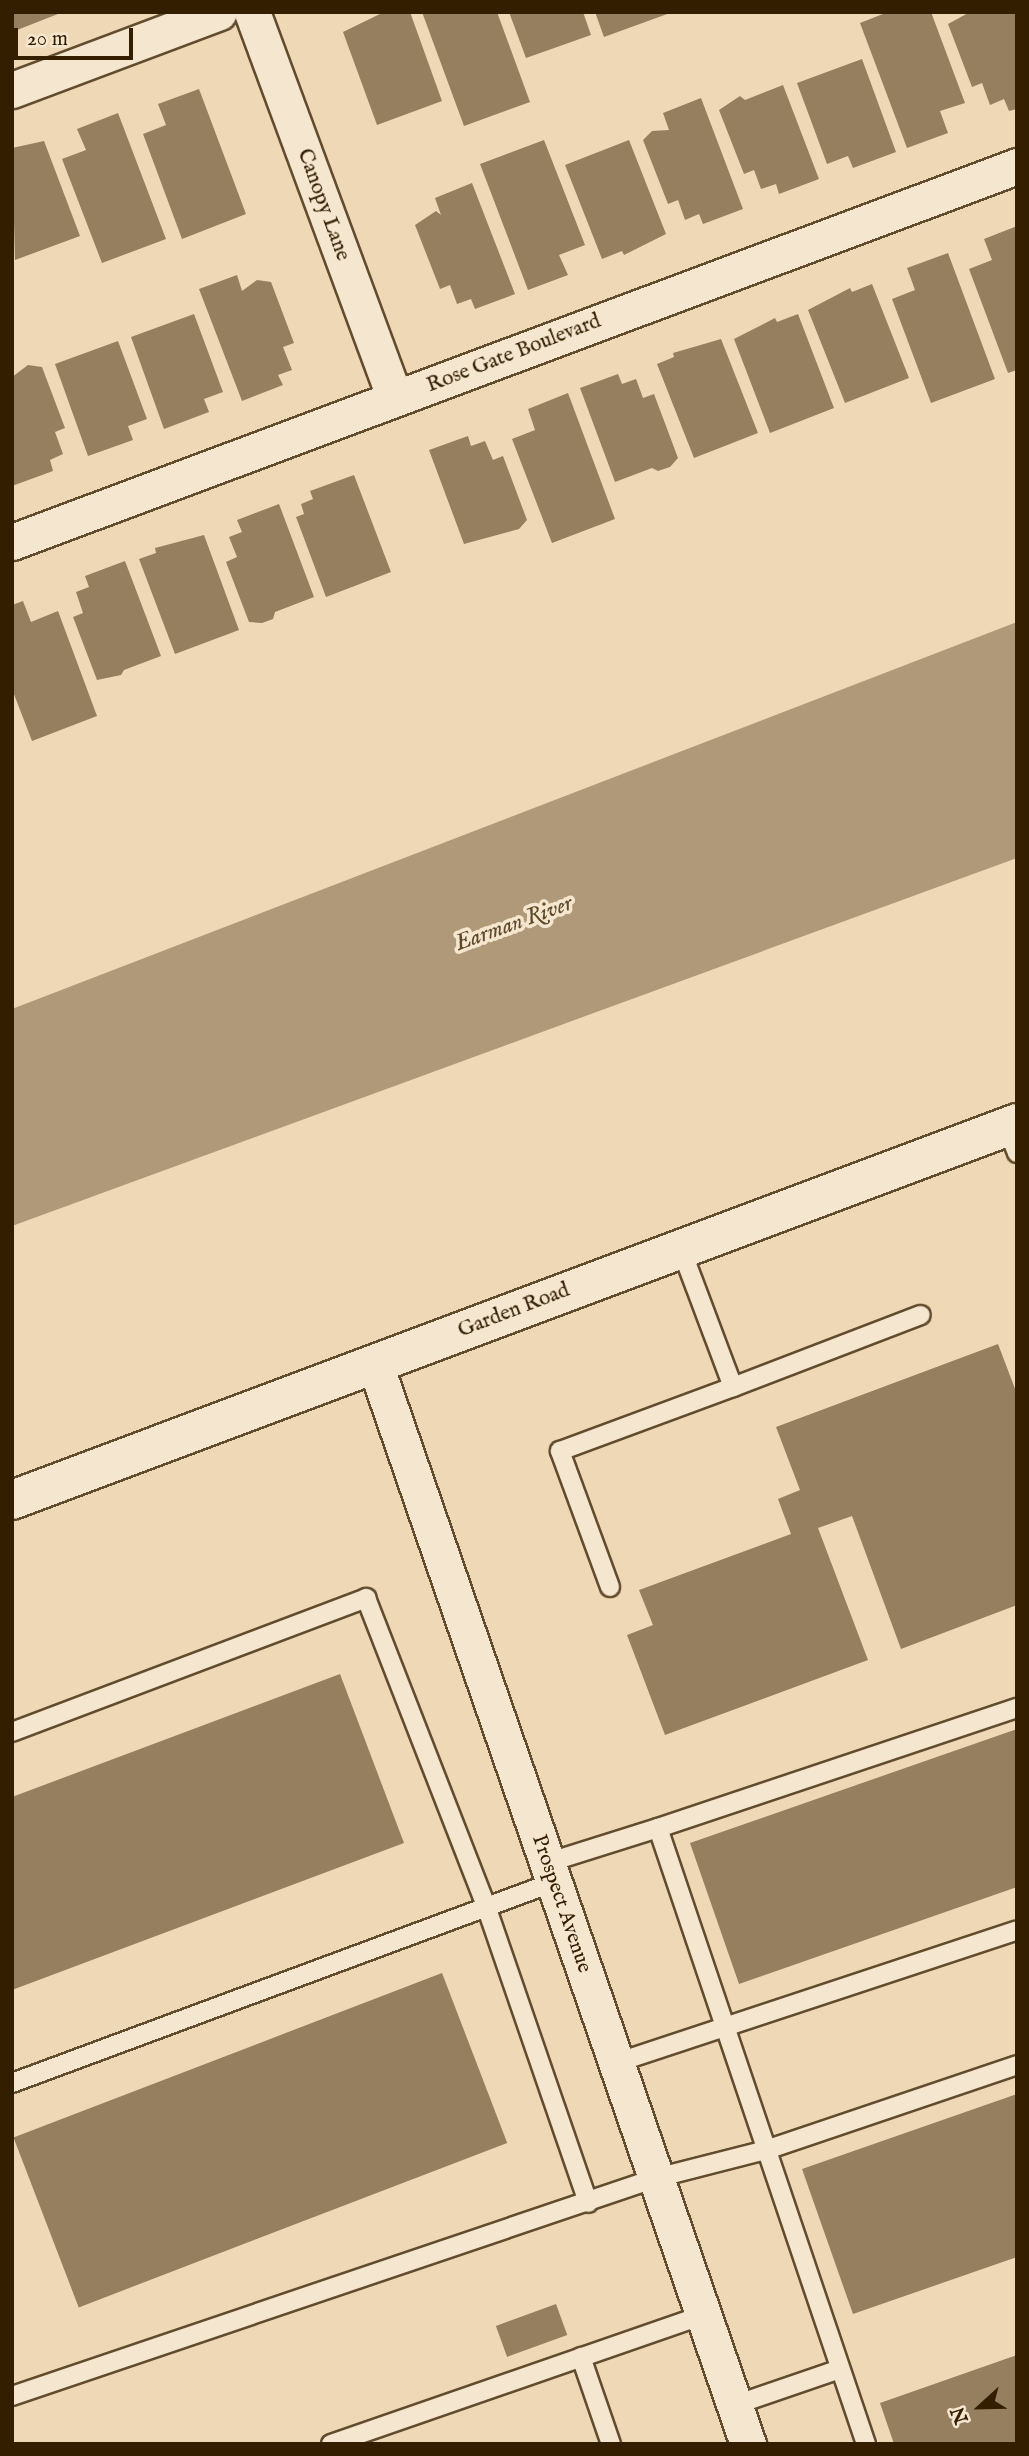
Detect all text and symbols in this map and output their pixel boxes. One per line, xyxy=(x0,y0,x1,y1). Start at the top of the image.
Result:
scale bar xyxy=(18,14,136,58)
text: 20 m xyxy=(27,26,68,53)
street label: Canopy Lane xyxy=(291,145,355,265)
street label: Rose Gate Boulevard xyxy=(423,309,605,399)
water label: Earman River xyxy=(452,890,576,958)
street label: Garden Road xyxy=(455,1278,573,1344)
street label: Prospect Avenue xyxy=(526,1832,596,1976)
north arrow xyxy=(945,2372,1015,2442)
text: N xyxy=(946,2403,975,2427)

